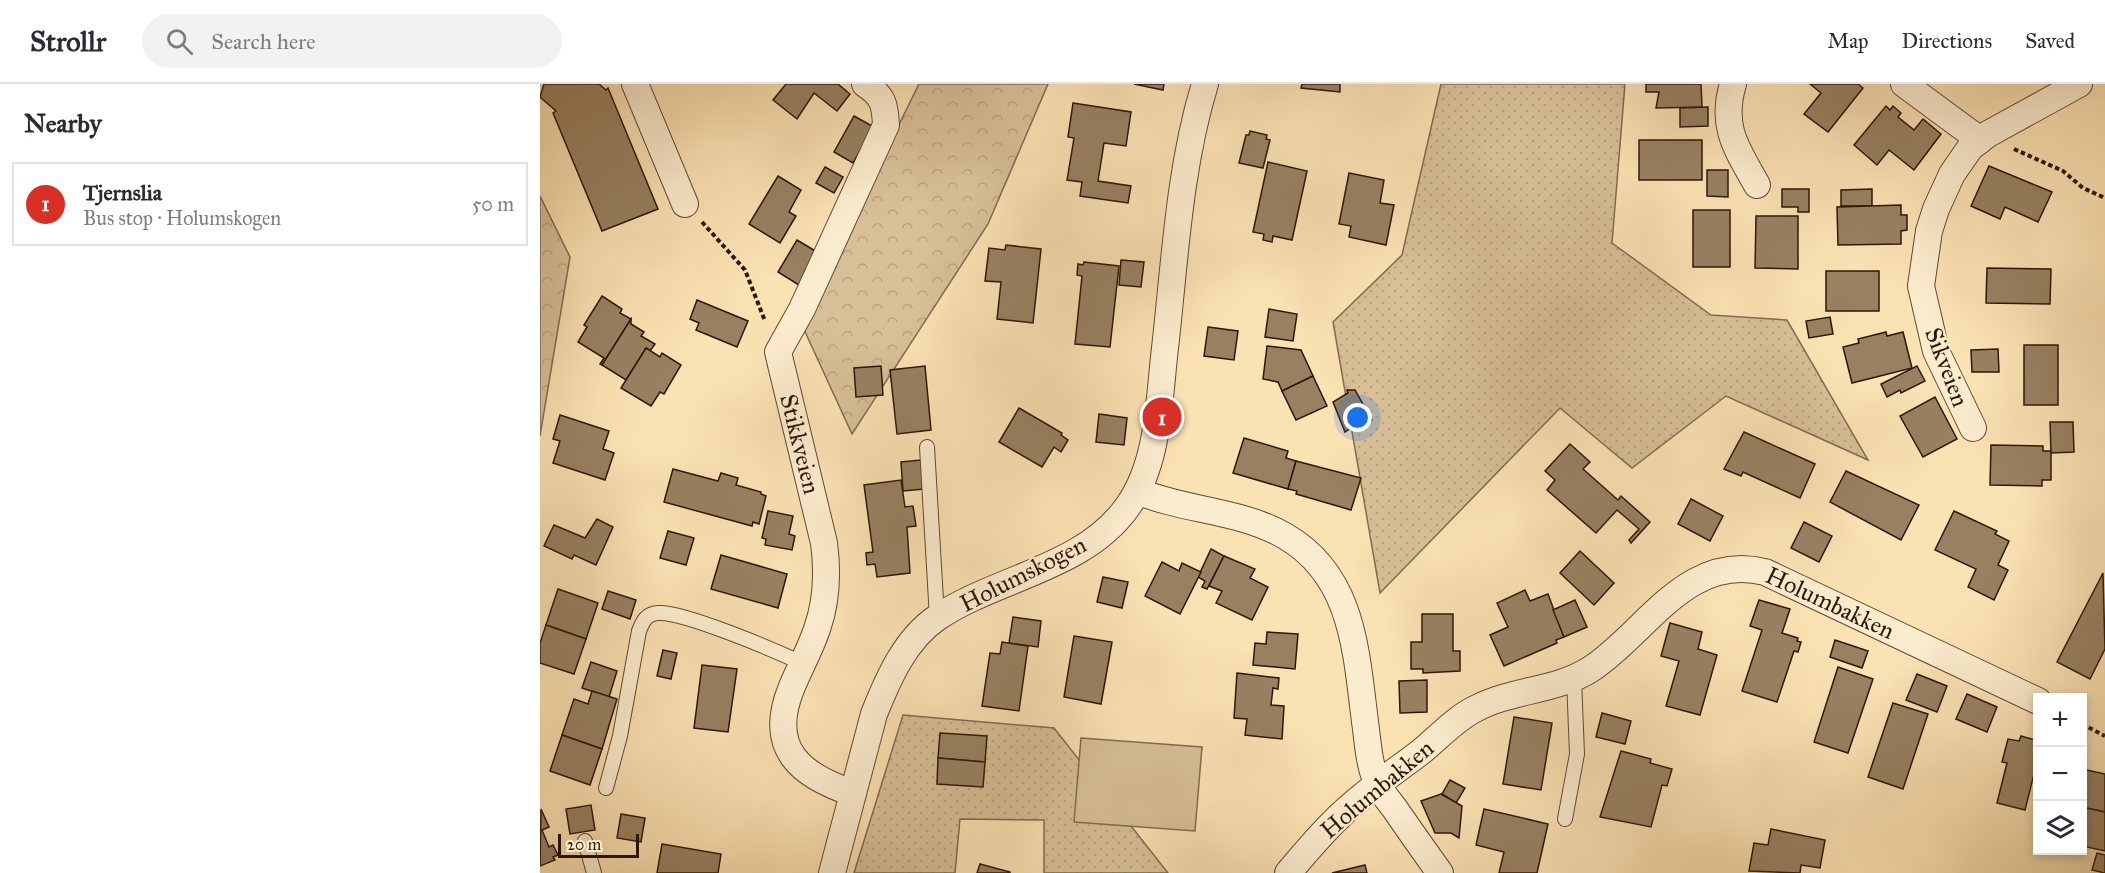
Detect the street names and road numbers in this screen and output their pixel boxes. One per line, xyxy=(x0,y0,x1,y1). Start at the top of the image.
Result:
street label: Sikveien xyxy=(1918,323,1976,411)
street label: Stikkveien xyxy=(773,391,827,497)
street label: Holumskogen xyxy=(955,529,1091,619)
street label: Holumbakken xyxy=(1761,560,1899,646)
street label: Holumbakken xyxy=(1314,733,1440,845)

